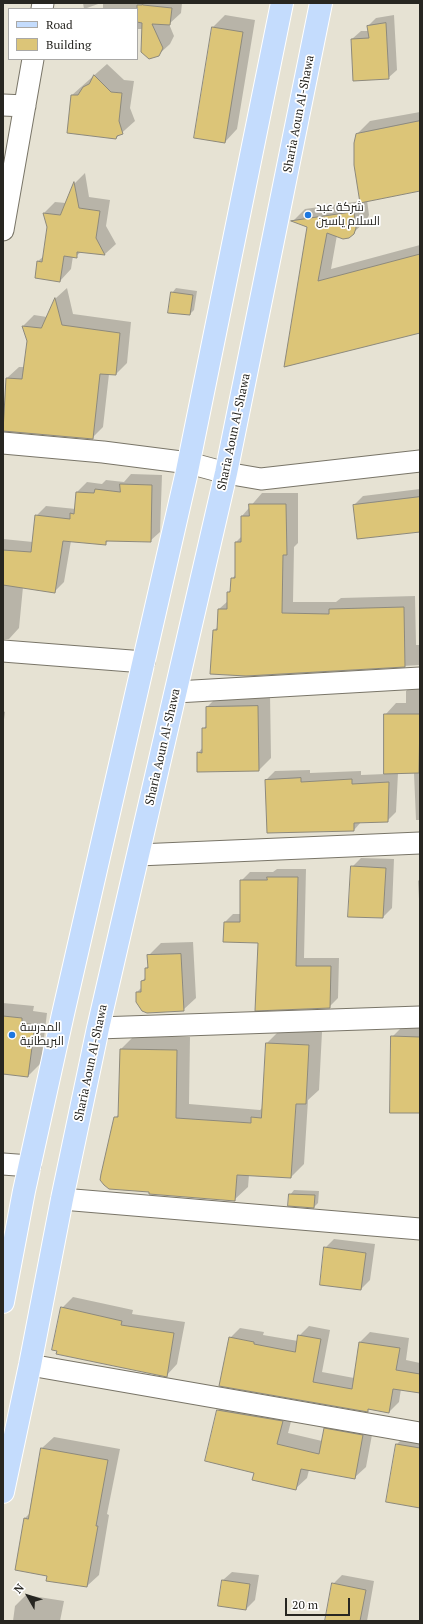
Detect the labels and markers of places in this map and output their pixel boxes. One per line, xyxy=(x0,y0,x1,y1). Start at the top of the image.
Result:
place label: شركة عبد السلام ياسين xyxy=(316,201,380,229)
marker: شركة عبد السلام ياسين xyxy=(303,210,313,220)
place label: المدرسة البريطانية xyxy=(20,1021,64,1049)
marker: المدرسة البريطانية xyxy=(7,1030,17,1040)

